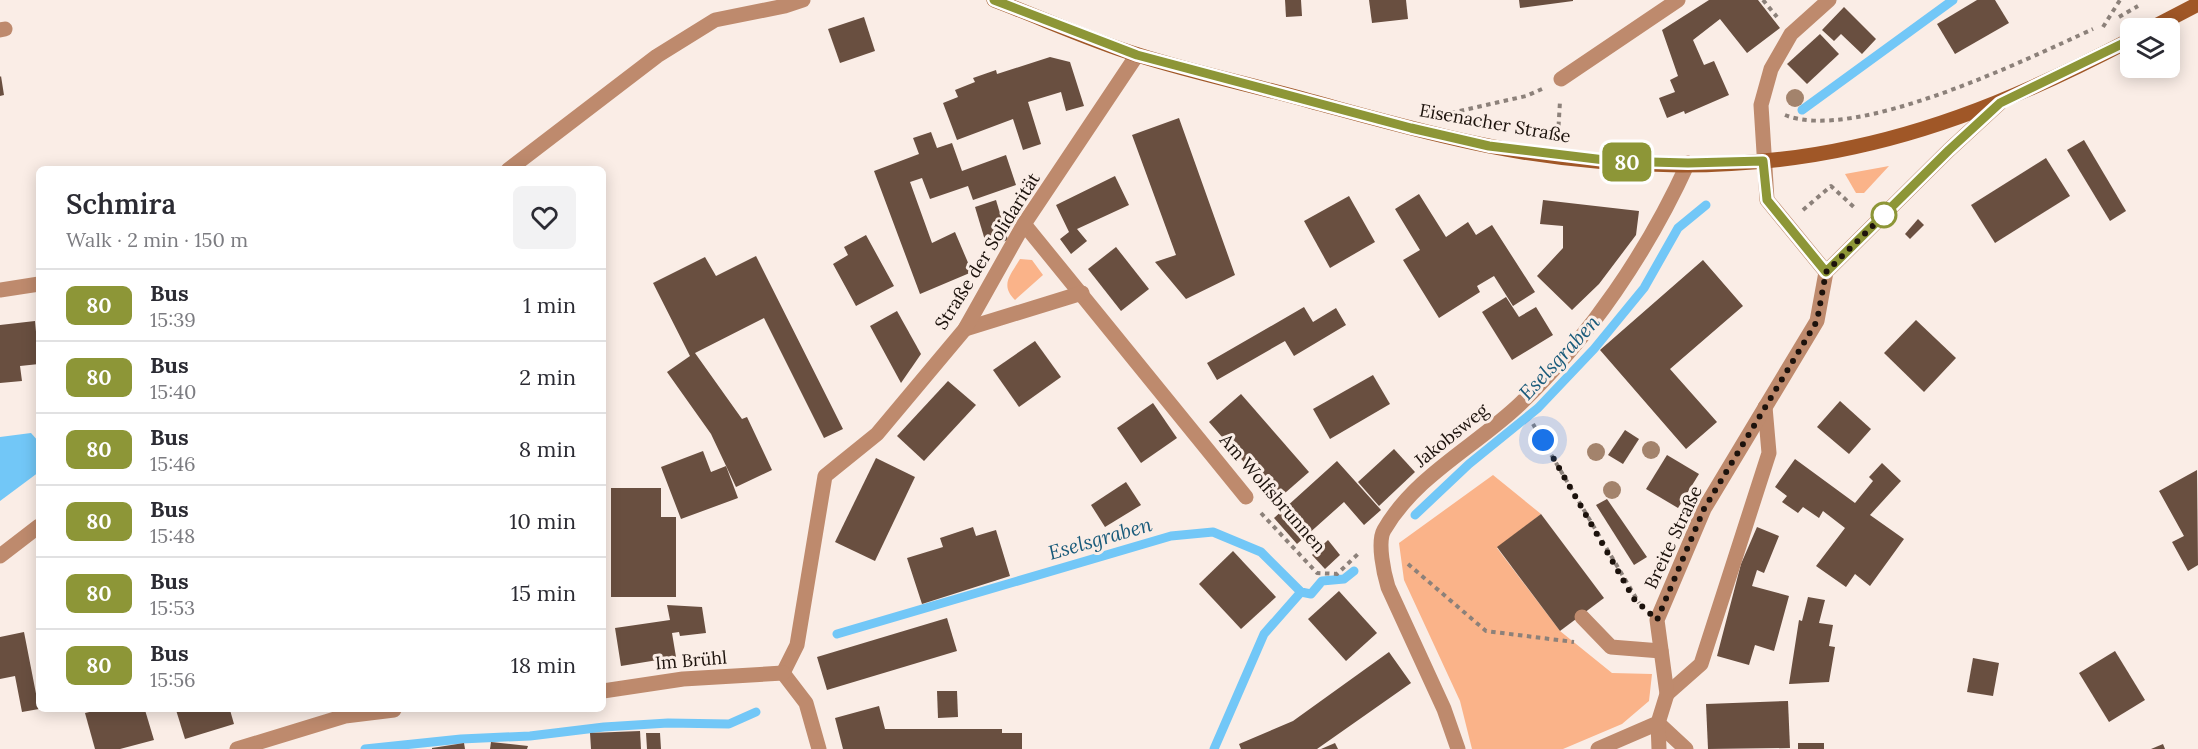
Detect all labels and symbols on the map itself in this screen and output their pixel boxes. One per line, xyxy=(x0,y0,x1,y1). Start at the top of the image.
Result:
street label: Eisenacher Straße xyxy=(1418,98,1573,148)
line badge: 80 xyxy=(1600,142,1654,182)
street label: Straße der Solidarität xyxy=(929,168,1045,334)
unlabelled marker xyxy=(1871,202,1897,228)
water label: Eselsgraben xyxy=(1513,309,1605,405)
street label: Jakobsweg xyxy=(1409,398,1493,472)
your location xyxy=(1528,425,1558,455)
street label: Am Wolfsbrunnen xyxy=(1214,428,1331,557)
street label: Breite Straße xyxy=(1639,481,1707,592)
water label: Eselsgraben xyxy=(1045,511,1155,565)
street label: Im Brühl xyxy=(654,645,728,675)

